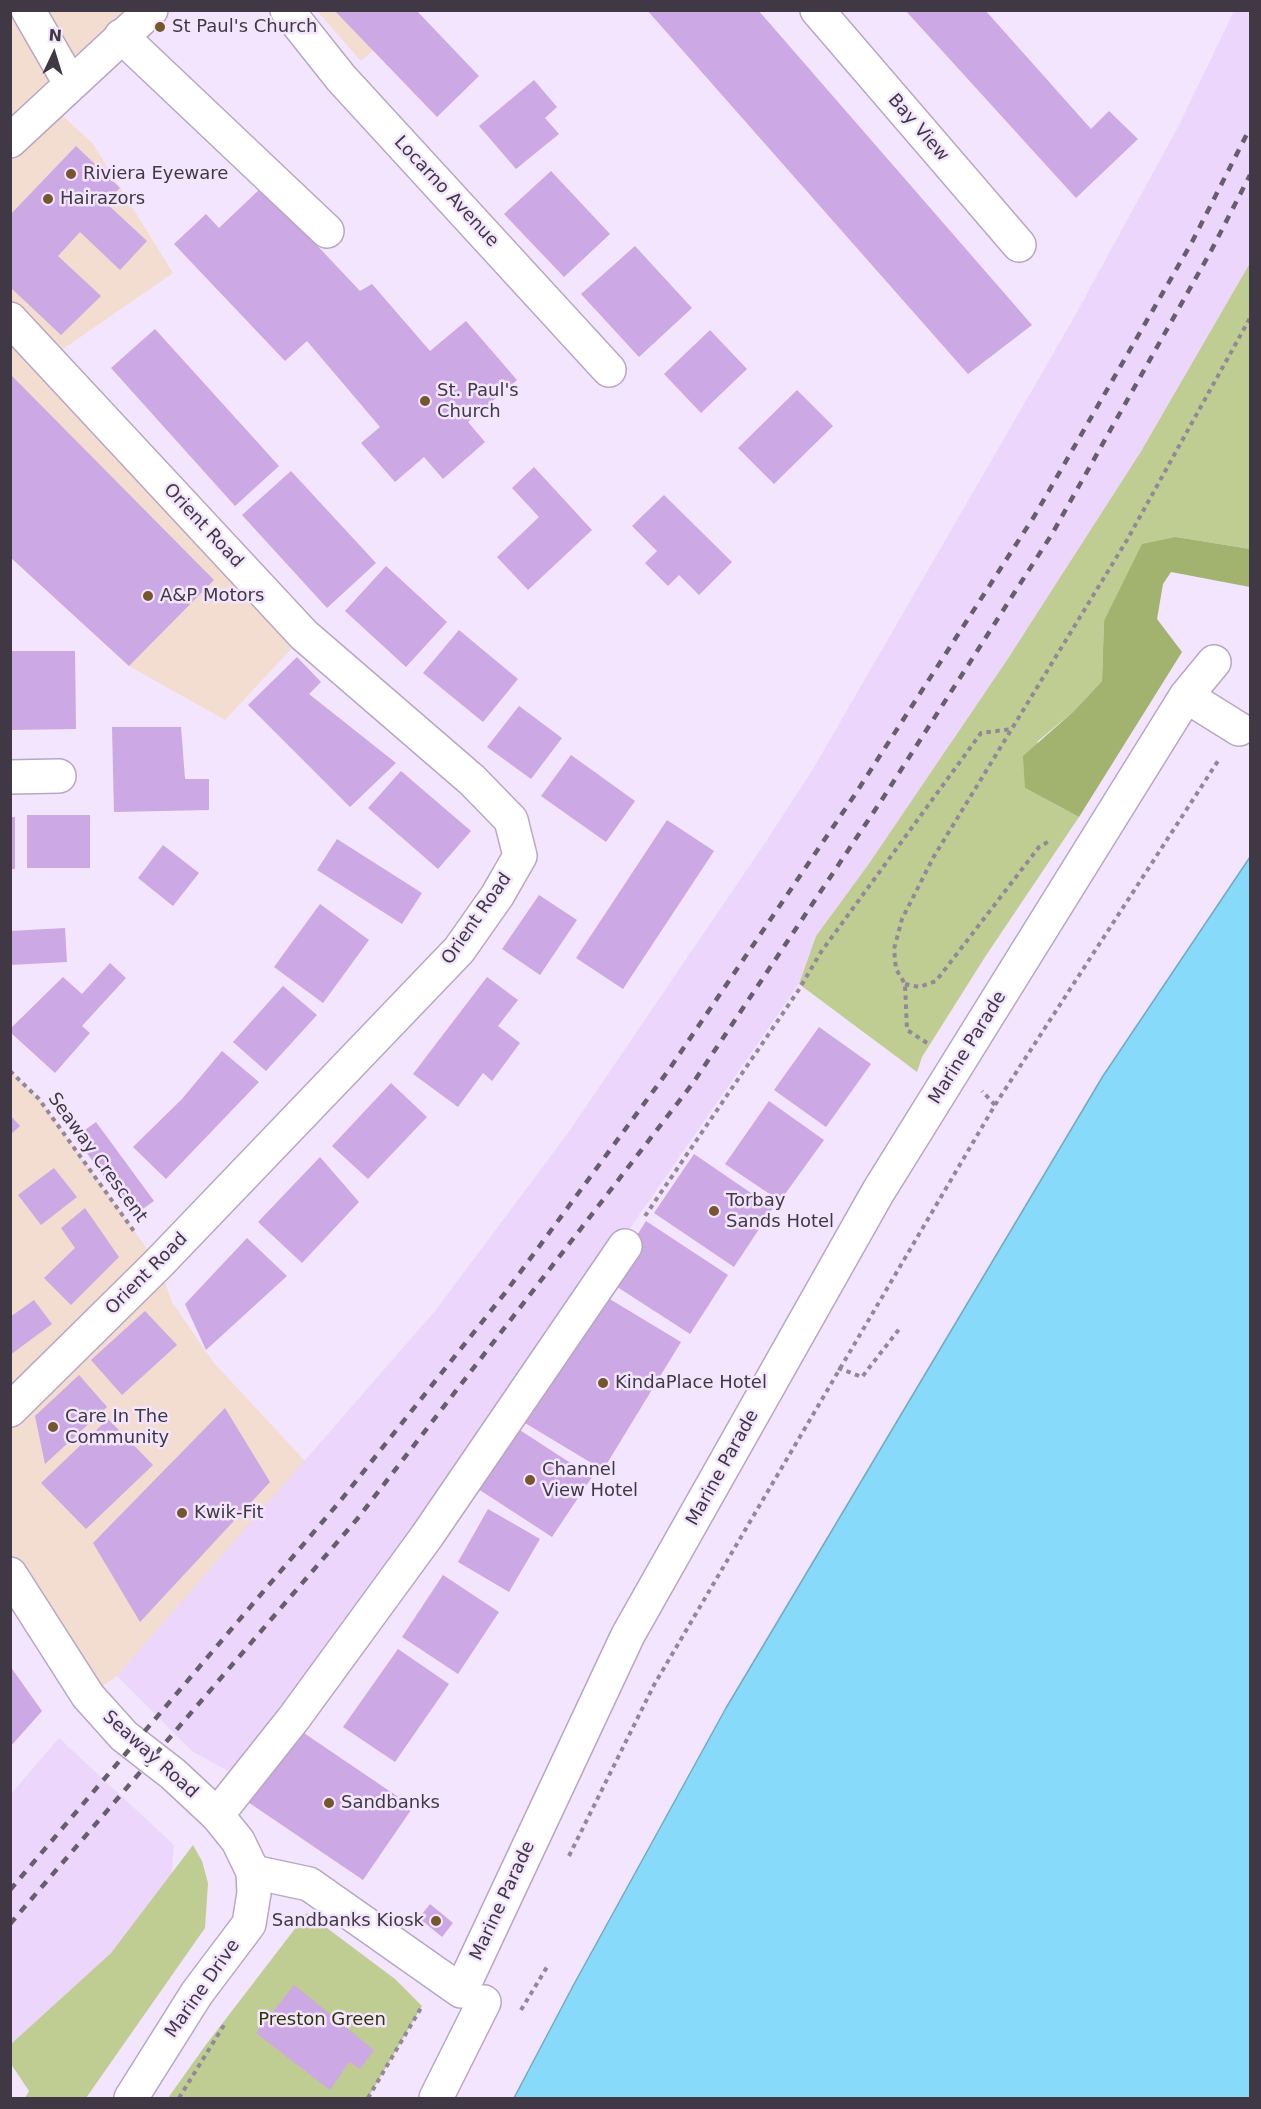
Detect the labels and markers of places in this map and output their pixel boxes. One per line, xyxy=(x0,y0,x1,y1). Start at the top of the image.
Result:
place label: St Paul's Church xyxy=(172,16,317,38)
marker: St Paul's Church xyxy=(153,20,167,34)
place label: Riviera Eyeware xyxy=(83,163,228,185)
marker: Riviera Eyeware xyxy=(64,167,78,181)
place label: Hairazors xyxy=(60,188,145,210)
marker: Hairazors xyxy=(41,192,55,206)
place label: St. Paul's Church xyxy=(437,380,519,422)
marker: St. Paul's Church xyxy=(418,394,432,408)
place label: A&P Motors xyxy=(160,585,264,607)
marker: A&P Motors xyxy=(141,589,155,603)
place label: Torbay Sands Hotel xyxy=(726,1190,834,1232)
marker: Torbay Sands Hotel xyxy=(707,1204,721,1218)
place label: KindaPlace Hotel xyxy=(615,1372,767,1394)
marker: KindaPlace Hotel xyxy=(596,1376,610,1390)
place label: Care In The Community xyxy=(65,1406,169,1448)
marker: Care In The Community xyxy=(46,1420,60,1434)
place label: Channel View Hotel xyxy=(542,1459,638,1502)
marker: Channel View Hotel xyxy=(523,1473,537,1487)
place label: Kwik-Fit xyxy=(194,1502,264,1524)
marker: Kwik-Fit xyxy=(175,1506,189,1520)
place label: Sandbanks xyxy=(341,1792,440,1814)
marker: Sandbanks xyxy=(322,1796,336,1810)
place label: Sandbanks Kiosk xyxy=(272,1910,424,1932)
marker: Sandbanks Kiosk xyxy=(429,1914,443,1928)

